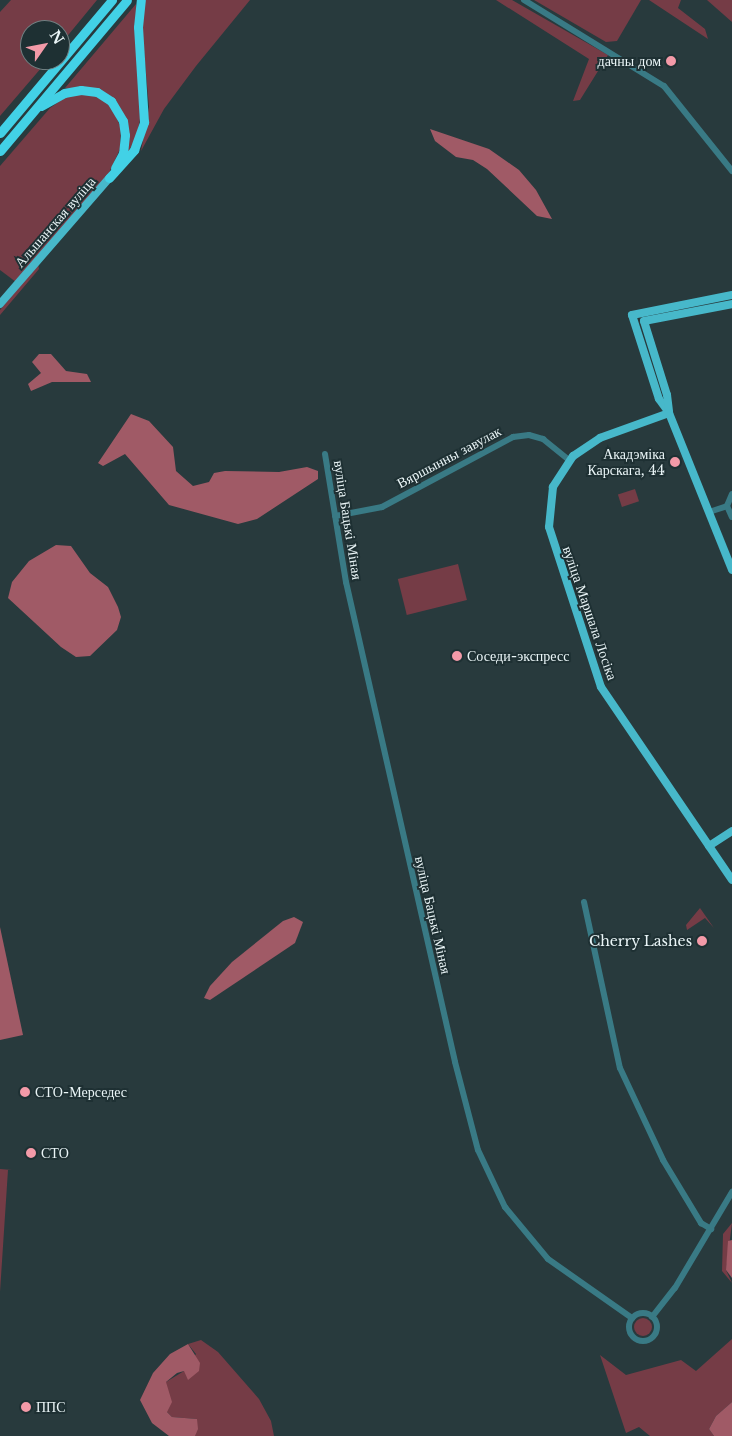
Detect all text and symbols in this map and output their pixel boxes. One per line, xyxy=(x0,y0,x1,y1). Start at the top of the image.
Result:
north arrow xyxy=(20,20,70,70)
text: N xyxy=(46,27,68,48)
place label: дачны дом xyxy=(598,53,661,69)
marker: дачны дом xyxy=(665,55,677,67)
street label: Альшанская вуліца xyxy=(11,173,99,271)
street label: Вяршынны завулак xyxy=(394,422,504,492)
place label: Акадэміка Карскага, 44 xyxy=(587,446,665,478)
marker: Акадэміка Карскага, 44 xyxy=(669,456,681,468)
street label: вуліца Бацькі Міная xyxy=(330,459,366,581)
street label: вуліца Маршала Лосіка xyxy=(559,544,621,682)
place label: Соседи-экспресс xyxy=(467,648,569,664)
marker: Соседи-экспресс xyxy=(451,650,463,662)
street label: вуліца Бацькі Міная xyxy=(411,854,455,976)
place label: Cherry Lashes xyxy=(588,933,692,949)
marker: Cherry Lashes xyxy=(696,935,708,947)
place label: СТО-Мерседес xyxy=(35,1084,127,1100)
marker: СТО-Мерседес xyxy=(19,1086,31,1098)
place label: СТО xyxy=(41,1145,69,1161)
marker: СТО xyxy=(25,1147,37,1159)
place label: ППС xyxy=(36,1399,66,1415)
marker: ППС xyxy=(20,1401,32,1413)

